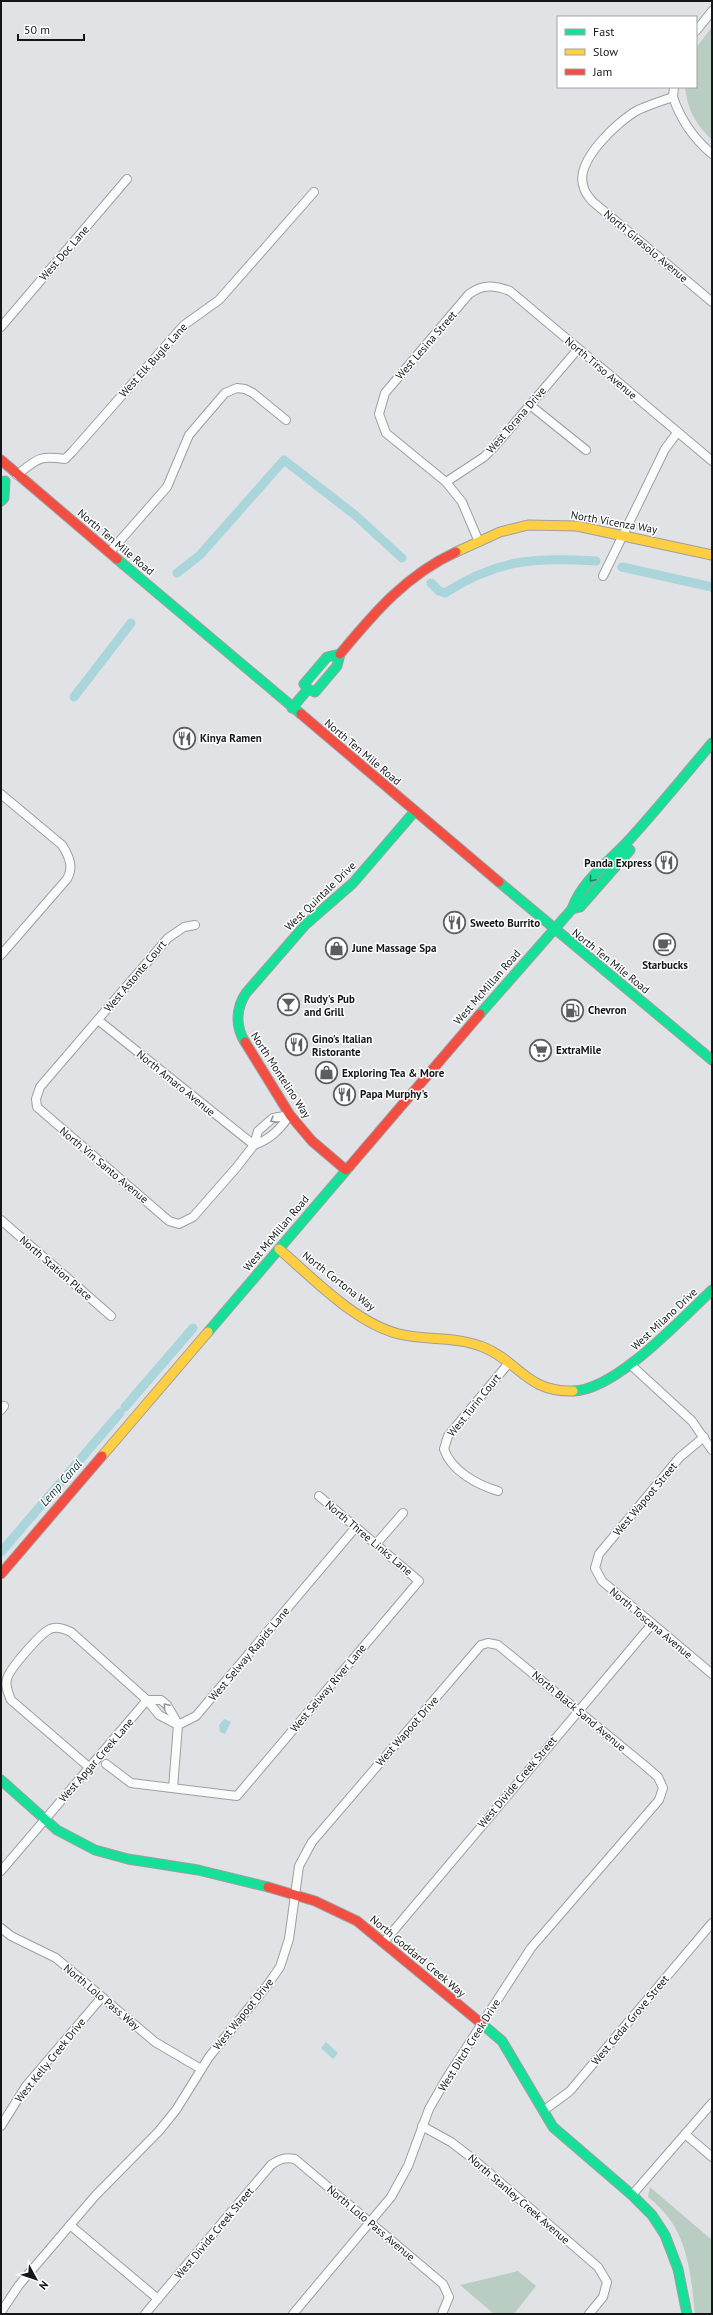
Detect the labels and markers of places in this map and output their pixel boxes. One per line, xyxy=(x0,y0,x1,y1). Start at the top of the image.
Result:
restaurant icon: Kinya Ramen xyxy=(172,725,198,751)
place label: Kinya Ramen xyxy=(200,731,262,745)
restaurant icon: Panda Express xyxy=(654,850,680,876)
place label: Panda Express xyxy=(584,856,652,870)
restaurant icon: Sweeto Burrito xyxy=(442,910,468,936)
place label: Sweeto Burrito xyxy=(470,916,540,930)
cafe icon: Starbucks xyxy=(652,932,678,958)
shop icon: June Massage Spa xyxy=(324,935,350,961)
place label: June Massage Spa xyxy=(351,941,436,955)
place label: Starbucks xyxy=(642,958,688,972)
bar icon: Rudy's Pub and Grill xyxy=(275,992,301,1018)
place label: Rudy's Pub and Grill xyxy=(304,992,355,1019)
fuel station icon: Chevron xyxy=(560,997,586,1023)
place label: Chevron xyxy=(588,1003,627,1017)
restaurant icon: Gino's Italian Ristorante xyxy=(284,1032,310,1058)
place label: Gino's Italian Ristorante xyxy=(312,1032,372,1059)
supermarket icon: ExtraMile xyxy=(527,1037,553,1063)
place label: ExtraMile xyxy=(556,1043,602,1057)
shop icon: Exploring Tea & More xyxy=(313,1060,339,1086)
place label: Exploring Tea & More xyxy=(342,1066,445,1080)
restaurant icon: Papa Murphy's xyxy=(331,1081,357,1107)
place label: Papa Murphy's xyxy=(360,1087,428,1101)

